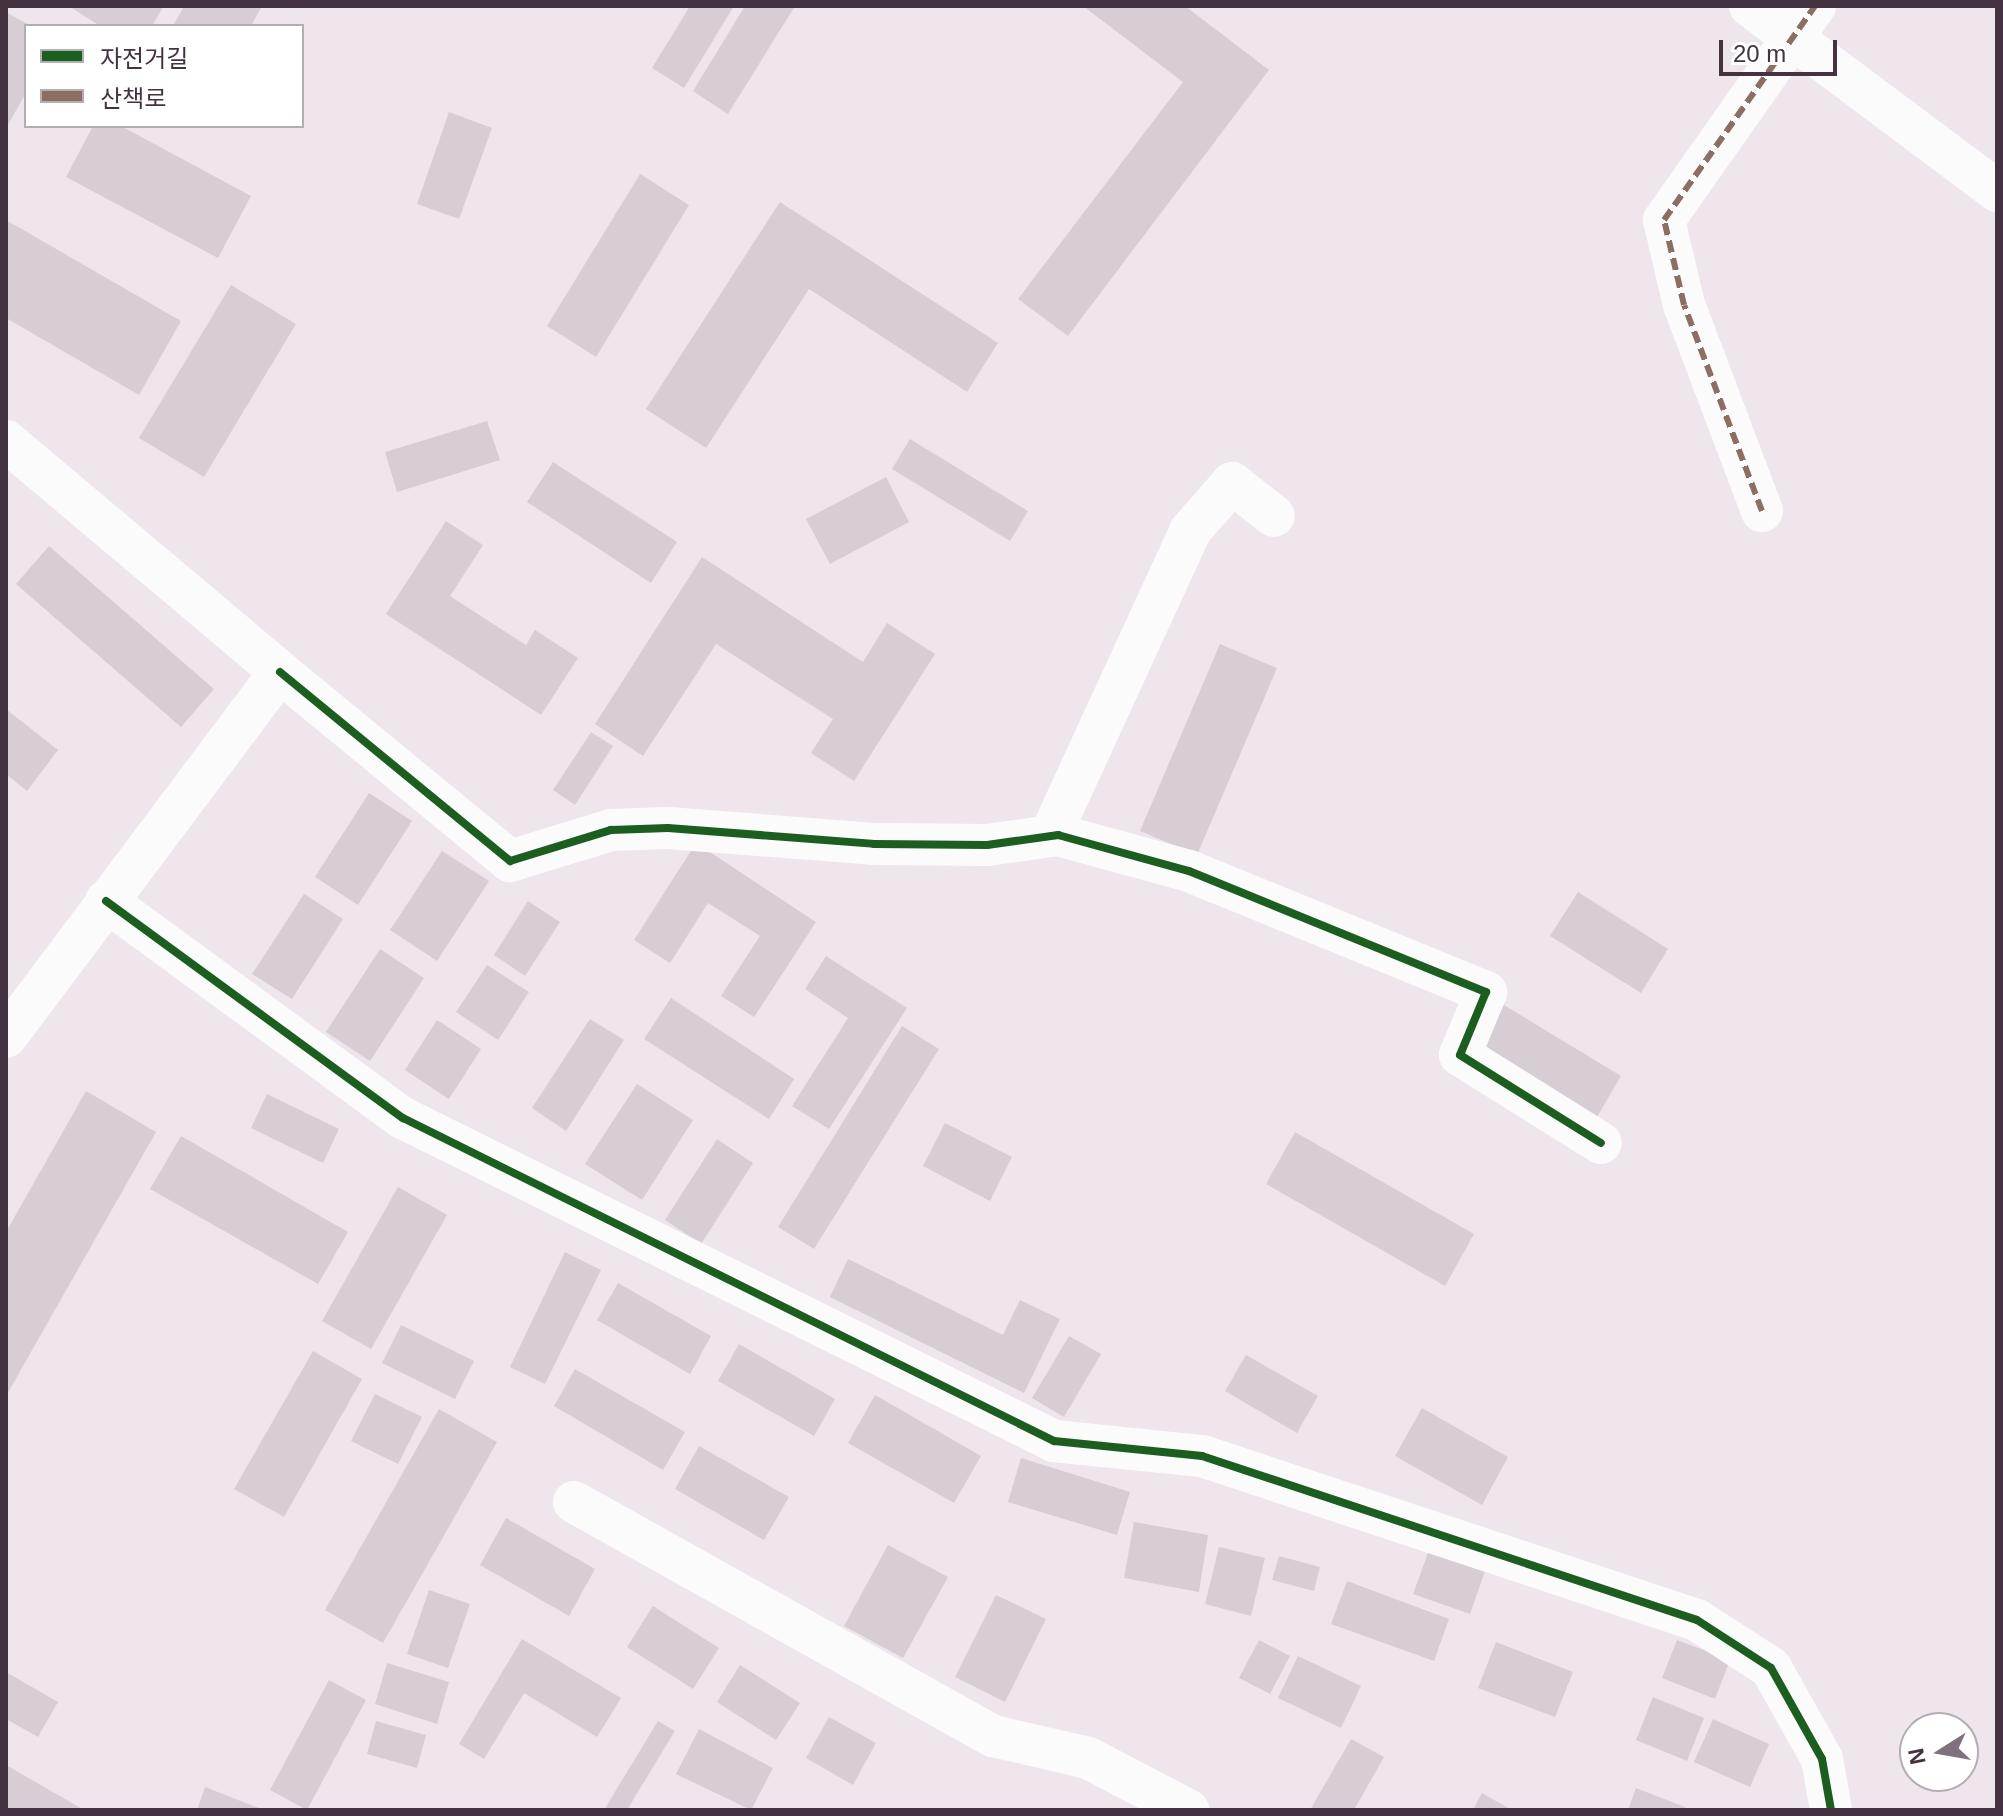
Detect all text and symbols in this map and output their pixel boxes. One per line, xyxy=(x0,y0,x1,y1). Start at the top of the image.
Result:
legend xyxy=(24,24,304,128)
scale bar xyxy=(1723,24,1841,74)
text: 20 m xyxy=(1733,40,1786,67)
text: 자전거길 xyxy=(100,45,188,72)
text: 산책로 xyxy=(100,85,166,112)
north arrow xyxy=(1899,1712,1979,1792)
text: N xyxy=(1903,1746,1931,1766)

